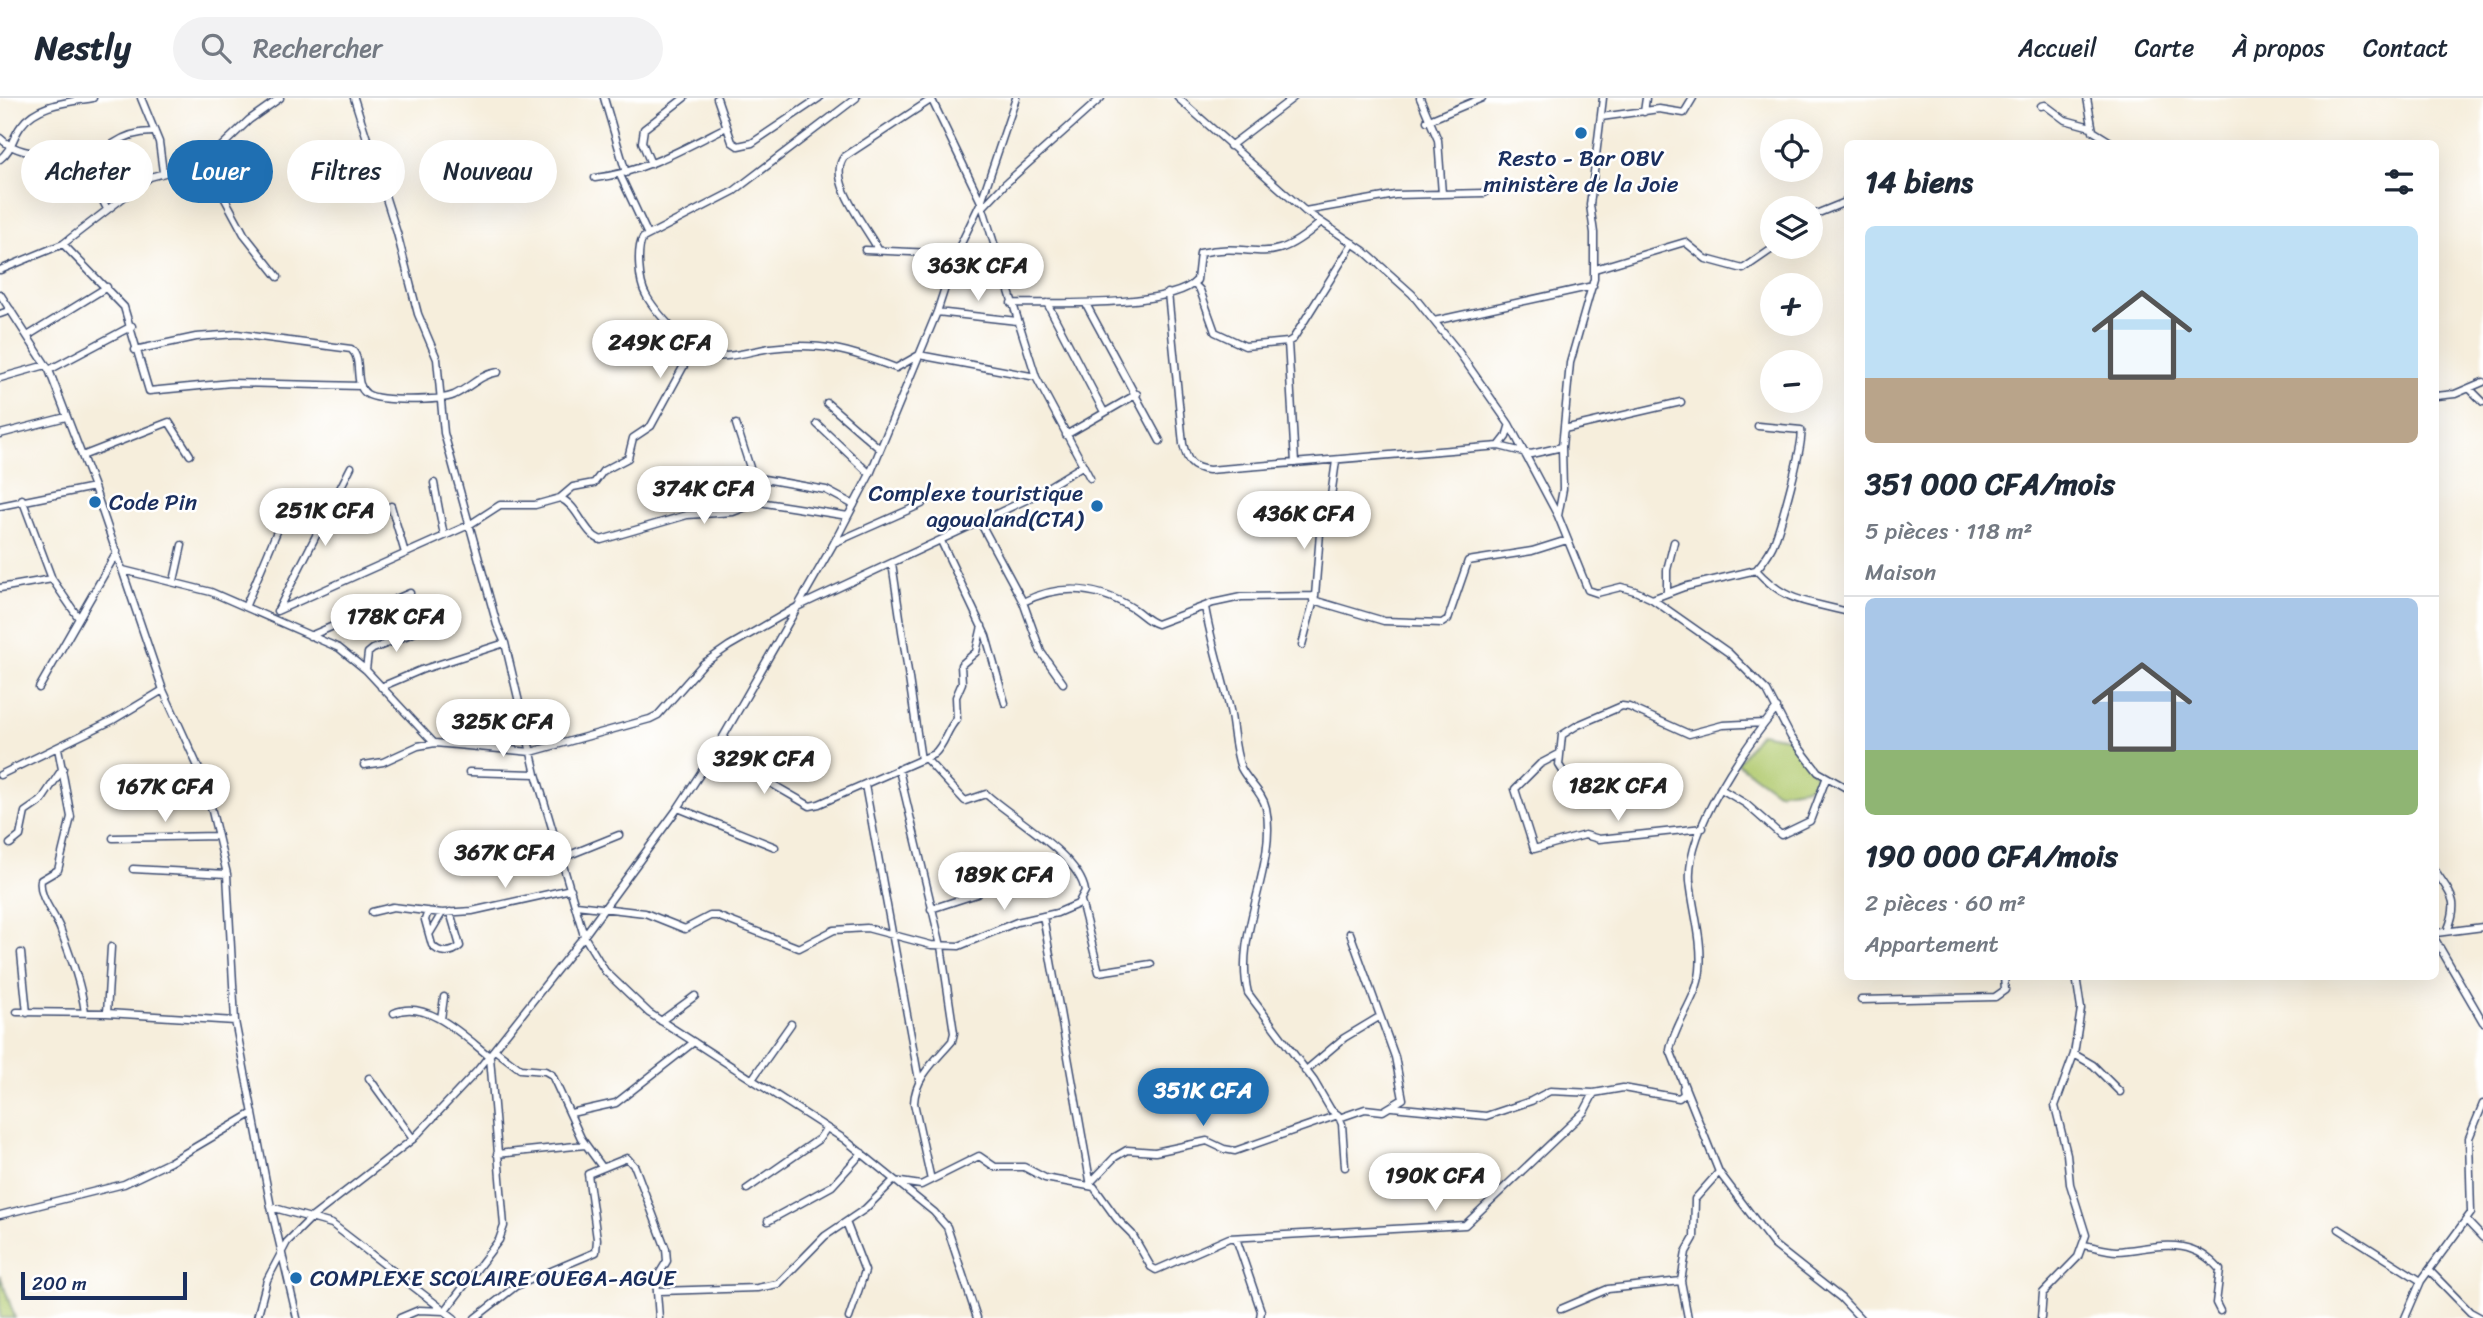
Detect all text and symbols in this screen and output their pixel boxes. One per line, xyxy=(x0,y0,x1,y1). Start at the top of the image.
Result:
search box xyxy=(173,17,663,80)
text: Nestly xyxy=(35,19,131,77)
text: Rechercher xyxy=(253,25,383,71)
text: Accueil xyxy=(2018,27,2097,69)
text: Carte xyxy=(2135,27,2194,69)
text: À propos xyxy=(2232,27,2325,69)
text: Contact xyxy=(2363,27,2448,69)
icon: search xyxy=(197,29,235,67)
map controls xyxy=(1760,119,1823,413)
button: locate xyxy=(1760,119,1823,182)
marker: Resto - Bar OBV ministère de la Joie xyxy=(1573,125,1589,141)
place label: Resto - Bar OBV ministère de la Joie xyxy=(1484,138,1679,205)
chip: Acheter xyxy=(21,140,153,203)
chip: Louer xyxy=(167,140,273,203)
chip: Filtres xyxy=(287,140,405,203)
chip: Nouveau xyxy=(419,140,557,203)
text: 14 biens xyxy=(1865,155,1973,209)
icon: filters xyxy=(2380,163,2418,201)
button: layers xyxy=(1760,196,1823,259)
pin: 363K CFA xyxy=(906,244,1050,303)
text: 363K CFA xyxy=(928,245,1028,286)
icon: home xyxy=(2079,272,2205,398)
button: + xyxy=(1760,273,1823,336)
pin: 249K CFA xyxy=(588,320,732,380)
text: 249K CFA xyxy=(608,322,712,363)
button: − xyxy=(1760,350,1823,413)
text: 351 000 CFA/mois xyxy=(1865,457,2115,511)
pin: 374K CFA xyxy=(632,466,776,526)
text: 374K CFA xyxy=(653,468,755,509)
place label: Complexe touristique agoualand(CTA) xyxy=(869,473,1085,540)
place label: Code Pin xyxy=(109,482,197,523)
pin: 251K CFA xyxy=(253,489,397,548)
text: 251K CFA xyxy=(275,490,375,531)
pin: 436K CFA xyxy=(1232,491,1376,551)
text: 436K CFA xyxy=(1253,493,1355,534)
marker: Code Pin xyxy=(87,494,103,510)
marker: Complexe touristique agoualand(CTA) xyxy=(1089,498,1105,514)
text: 5 pièces · 118 m² xyxy=(1865,511,2033,552)
text: Maison xyxy=(1865,552,1936,593)
pin: 178K CFA xyxy=(324,594,468,654)
text: 178K CFA xyxy=(347,596,445,637)
icon: home xyxy=(2079,644,2205,770)
pin: 325K CFA xyxy=(431,700,575,759)
text: 325K CFA xyxy=(452,701,554,742)
pin: 329K CFA xyxy=(692,736,836,796)
text: 329K CFA xyxy=(713,738,815,779)
pin: 167K CFA xyxy=(93,764,237,824)
pin: 182K CFA xyxy=(1546,764,1690,823)
text: 182K CFA xyxy=(1569,765,1667,806)
text: 167K CFA xyxy=(116,766,214,807)
text: 190 000 CFA/mois xyxy=(1865,829,2118,883)
pin: 367K CFA xyxy=(433,830,577,890)
text: 367K CFA xyxy=(455,832,555,873)
pin: 189K CFA xyxy=(932,852,1076,912)
text: 189K CFA xyxy=(954,854,1054,895)
text: 2 pièces · 60 m² xyxy=(1865,883,2026,924)
text: Appartement xyxy=(1865,924,1999,965)
pin: 351K CFA xyxy=(1131,1068,1275,1128)
text: 351K CFA xyxy=(1154,1070,1252,1111)
pin: 190K CFA xyxy=(1363,1154,1507,1213)
text: 190K CFA xyxy=(1385,1155,1485,1196)
place label: COMPLEXE SCOLAIRE OUEGA-AGUE xyxy=(310,1258,677,1299)
text: 200 m xyxy=(32,1267,87,1300)
scale bar xyxy=(21,1269,187,1301)
marker: COMPLEXE SCOLAIRE OUEGA-AGUE xyxy=(288,1270,304,1286)

